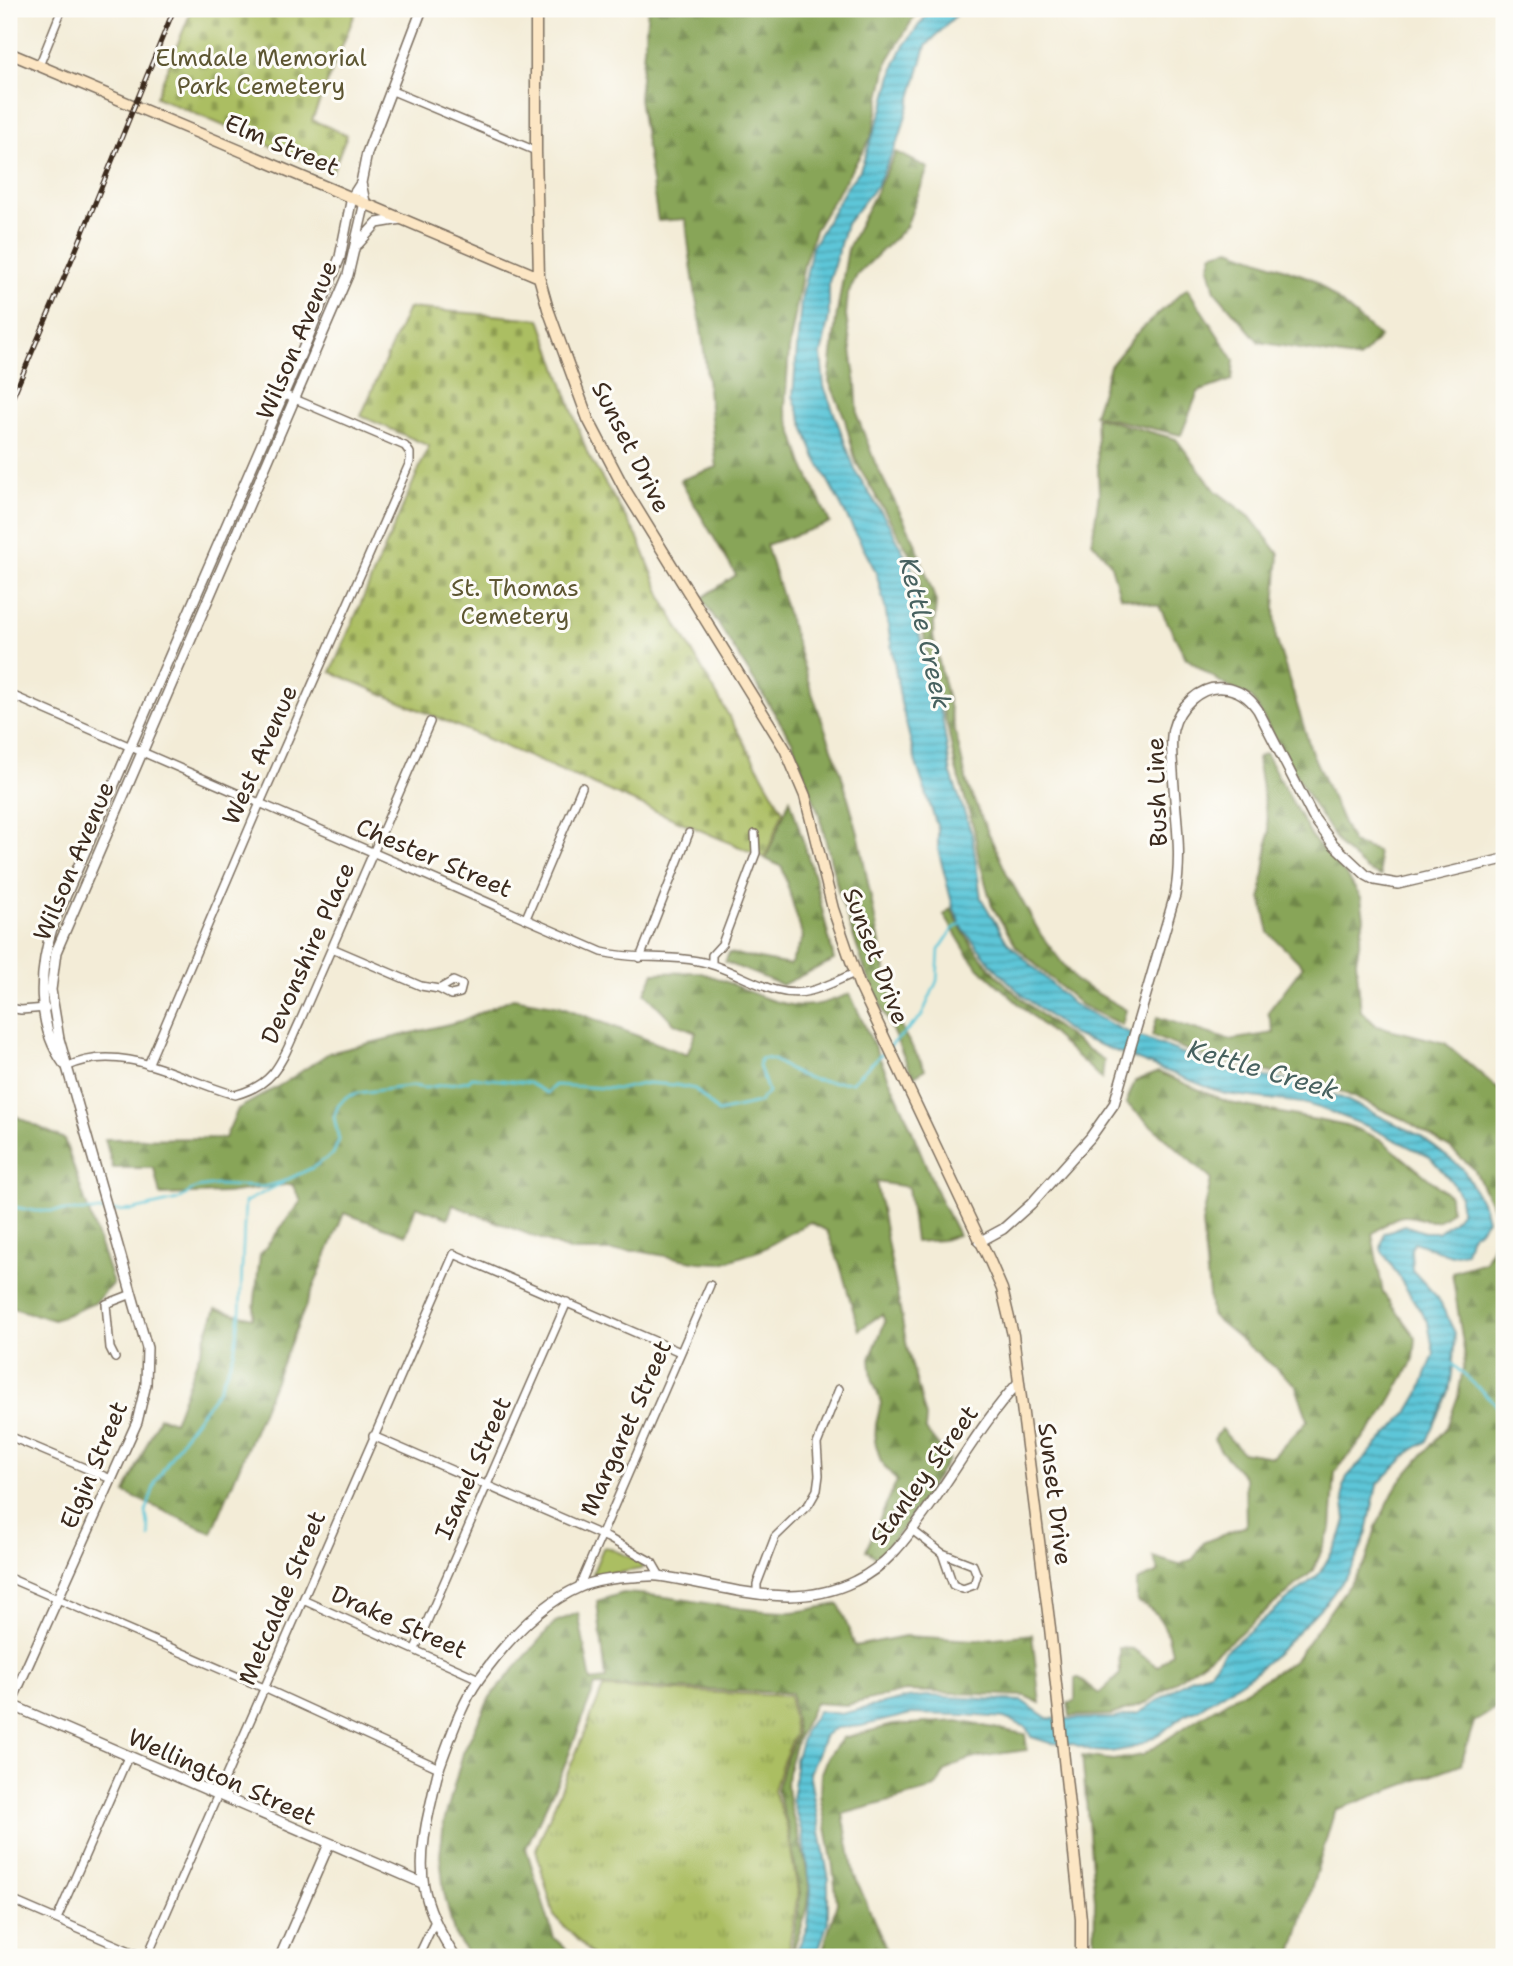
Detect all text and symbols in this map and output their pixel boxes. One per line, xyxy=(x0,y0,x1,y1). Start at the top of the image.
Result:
park label: Elmdale Memorial Park Cemetery xyxy=(155,42,367,102)
street label: Elm Street xyxy=(220,107,344,183)
street label: Wilson Avenue xyxy=(249,255,345,425)
street label: Sunset Drive xyxy=(584,376,678,518)
water label: Kettle Creek xyxy=(891,553,961,713)
park label: St. Thomas Cemetery xyxy=(451,572,579,632)
street label: West Avenue xyxy=(215,680,305,830)
street label: Bush Line xyxy=(1139,737,1175,847)
street label: Wilson Avenue xyxy=(26,776,122,946)
street label: Chester Street xyxy=(351,811,517,905)
street label: Devonshire Place xyxy=(254,857,362,1049)
street label: Sunset Drive xyxy=(835,883,917,1029)
water label: Kettle Creek xyxy=(1183,1031,1343,1107)
street label: Margaret Street xyxy=(573,1335,679,1521)
street label: Isanel Street xyxy=(427,1392,519,1544)
street label: Elgin Street xyxy=(53,1396,135,1534)
street label: Stanley Street xyxy=(862,1399,986,1551)
street label: Sunset Drive xyxy=(1030,1421,1080,1567)
street label: Metcalde Street xyxy=(231,1506,333,1690)
street label: Drake Street xyxy=(326,1578,472,1666)
street label: Wellington Street xyxy=(123,1721,321,1833)

